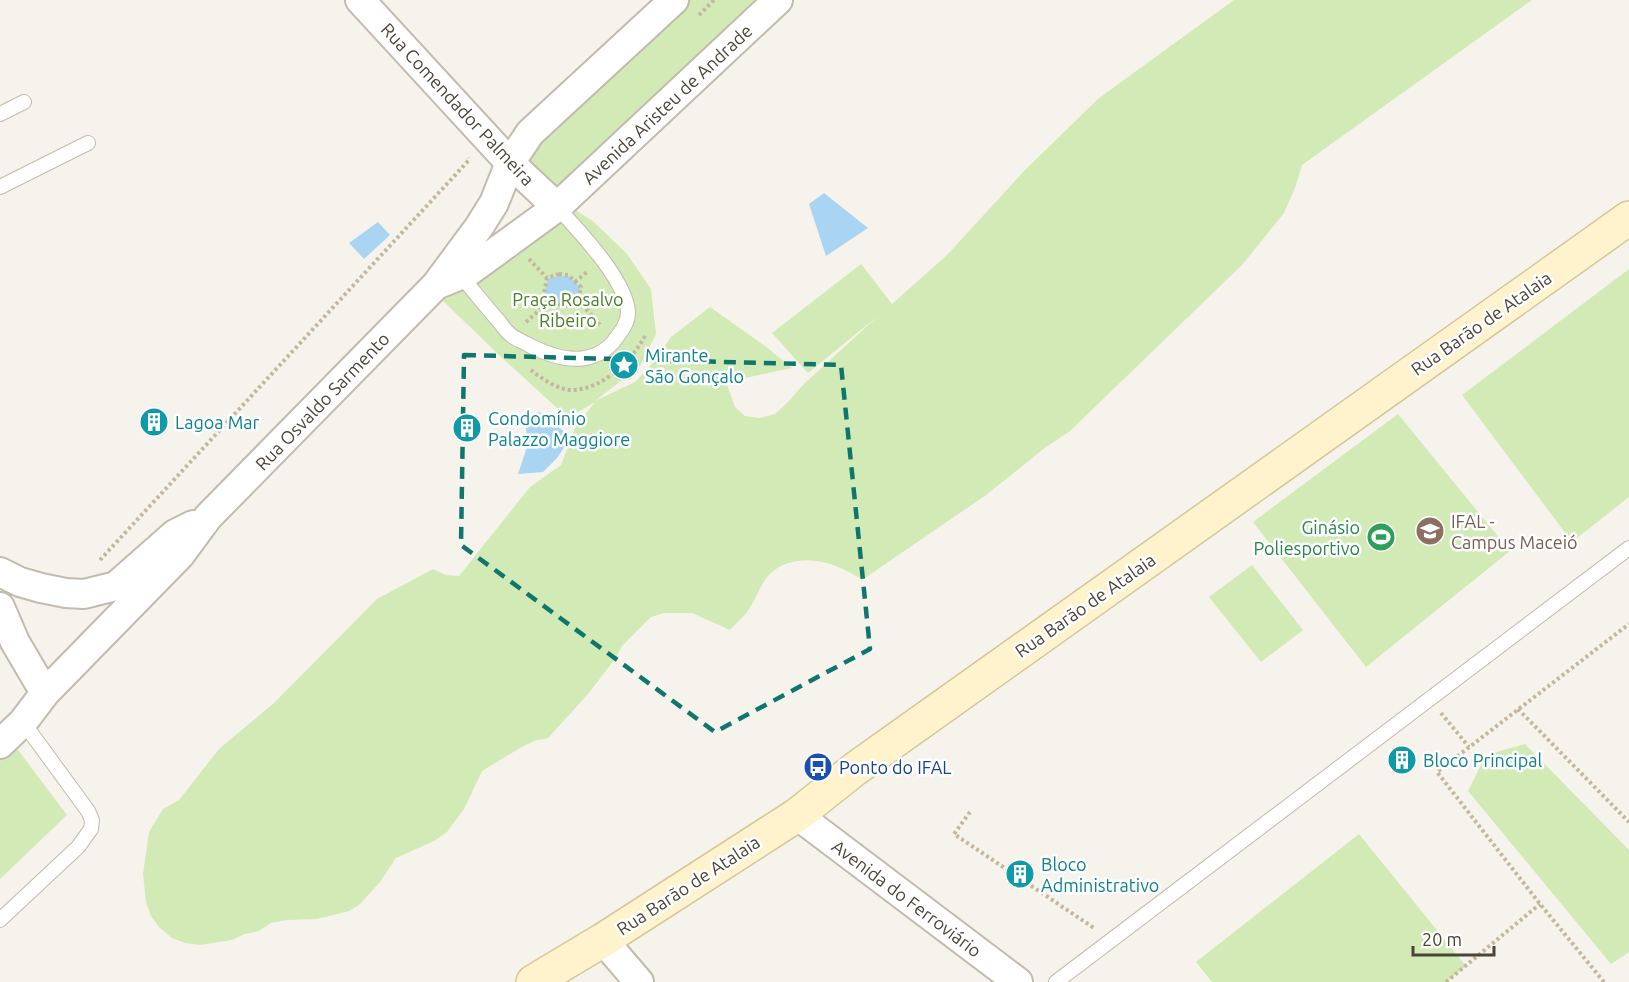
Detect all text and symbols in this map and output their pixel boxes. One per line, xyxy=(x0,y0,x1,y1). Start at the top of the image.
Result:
street label: Rua Comendador Palmeira xyxy=(378,19,538,189)
street label: Avenida Aristeu de Andrade xyxy=(578,20,756,188)
street label: Rua Barão de Atalaia xyxy=(1407,267,1555,379)
park label: Praça Rosalvo Ribeiro xyxy=(512,289,624,330)
street label: Rua Osvaldo Sarmento xyxy=(251,328,393,474)
place label: Mirante São Gonçalo xyxy=(645,345,744,386)
place icon: Mirante São Gonçalo xyxy=(608,349,640,381)
building icon: Lagoa Mar xyxy=(138,406,170,438)
place label: Condomínio Palazzo Maggiore xyxy=(488,408,630,449)
place label: Lagoa Mar xyxy=(175,412,260,432)
building icon: Condomínio Palazzo Maggiore xyxy=(451,412,483,444)
place label: IFAL - Campus Maceió xyxy=(1451,511,1578,552)
school or university icon: IFAL - Campus Maceió xyxy=(1414,515,1446,547)
place label: Ginásio Poliesportivo xyxy=(1253,517,1360,558)
sports icon: Ginásio Poliesportivo xyxy=(1365,521,1397,553)
street label: Rua Barão de Atalaia xyxy=(1011,549,1159,661)
building icon: Bloco Principal xyxy=(1386,744,1418,776)
place label: Bloco Principal xyxy=(1423,750,1542,770)
bus stop icon: Ponto do IFAL xyxy=(802,751,834,783)
place label: Ponto do IFAL xyxy=(839,757,952,777)
street label: Rua Barão de Atalaia xyxy=(613,831,763,939)
street label: Avenida do Ferroviário xyxy=(828,835,986,961)
place label: Bloco Administrativo xyxy=(1041,854,1159,895)
building icon: Bloco Administrativo xyxy=(1004,858,1036,890)
scale bar xyxy=(1413,919,1494,957)
text: 20 m xyxy=(1422,929,1462,949)

